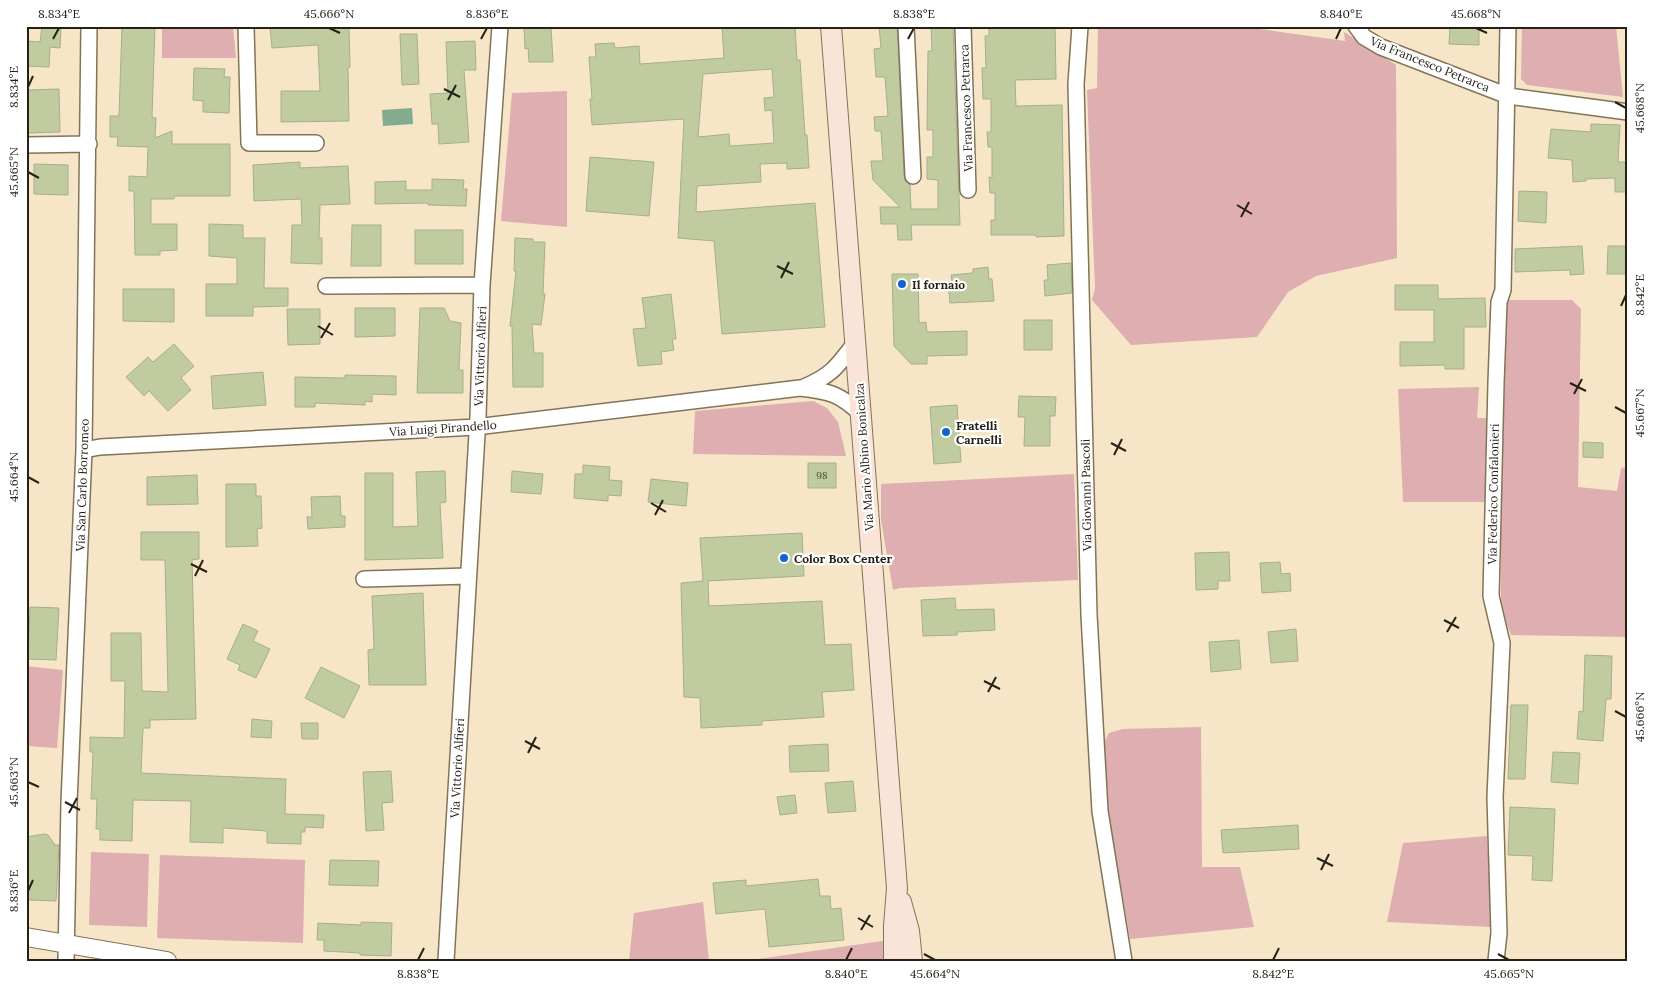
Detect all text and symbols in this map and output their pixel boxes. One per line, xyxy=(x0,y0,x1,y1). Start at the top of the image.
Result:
text: 8.834°E xyxy=(38,6,80,21)
text: 45.666°N xyxy=(304,6,354,21)
text: 8.836°E xyxy=(466,6,508,21)
text: 8.838°E xyxy=(893,6,935,21)
text: 8.840°E xyxy=(1320,6,1362,21)
text: 45.668°N xyxy=(1451,6,1501,21)
street label: Via Francesco Petrarca xyxy=(1367,33,1492,95)
street label: Via Francesco Petrarca xyxy=(956,44,976,173)
text: 8.834°E xyxy=(6,66,21,108)
text: 45.668°N xyxy=(1632,83,1647,133)
text: 45.665°N xyxy=(6,147,21,197)
text: 8.842°E xyxy=(1632,274,1647,316)
place label: Il fornaio xyxy=(912,277,965,292)
marker: Il fornaio xyxy=(896,278,908,290)
street label: Via Vittorio Alfieri xyxy=(471,306,489,407)
street label: Via Mario Albino Bonicalza xyxy=(851,383,877,532)
text: 45.667°N xyxy=(1632,388,1647,438)
street label: Via Luigi Pirandello xyxy=(388,417,497,439)
street label: Via San Carlo Borromeo xyxy=(72,418,92,553)
place label: Fratelli Carnelli xyxy=(956,418,1002,447)
street label: Via Federico Confalonieri xyxy=(1484,423,1502,566)
marker: Fratelli Carnelli xyxy=(940,426,952,438)
street label: Via Giovanni Pascoli xyxy=(1078,439,1094,552)
text: 45.664°N xyxy=(6,452,21,502)
house number: 98 xyxy=(816,469,828,482)
place label: Color Box Center xyxy=(794,551,893,566)
marker: Color Box Center xyxy=(778,552,790,564)
text: 45.666°N xyxy=(1632,692,1647,742)
street label: Via Vittorio Alfieri xyxy=(447,718,467,819)
text: 45.663°N xyxy=(6,757,21,807)
text: 8.836°E xyxy=(6,870,21,912)
text: 8.838°E xyxy=(397,966,439,981)
text: 8.840°E xyxy=(825,966,867,981)
text: 45.664°N xyxy=(910,966,960,981)
text: 8.842°E xyxy=(1252,966,1294,981)
text: 45.665°N xyxy=(1484,966,1534,981)

